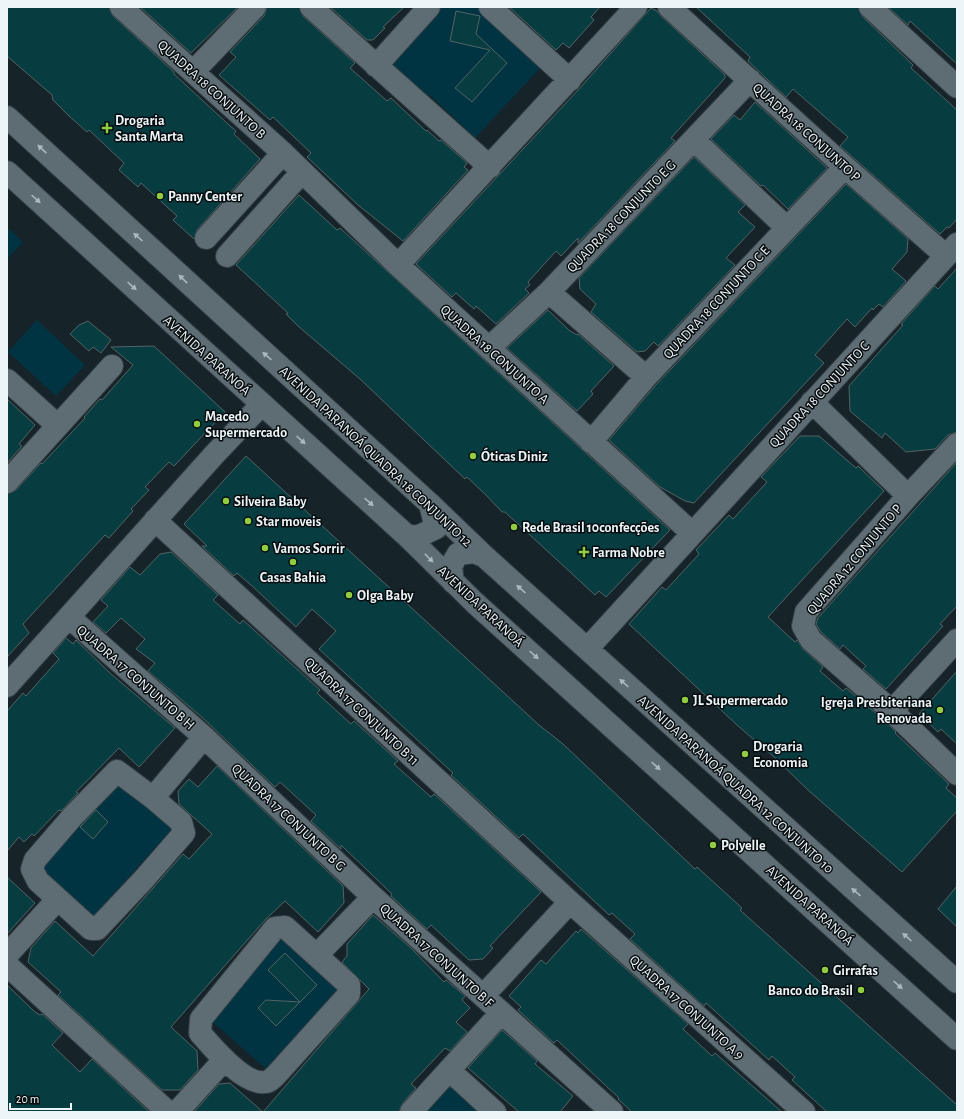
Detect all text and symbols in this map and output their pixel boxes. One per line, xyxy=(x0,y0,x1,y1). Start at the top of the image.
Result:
street label: QUADRA 18 CONJUNTO B xyxy=(155,38,268,142)
street label: QUADRA 18 CONJUNTO P xyxy=(750,81,863,185)
place label: Drogaria Santa Marta xyxy=(115,114,184,144)
marker: Drogaria Santa Marta xyxy=(102,123,112,133)
one-way arrow xyxy=(37,144,47,154)
street label: QUADRA 18 CONJUNTO E G xyxy=(565,158,679,275)
place label: Panny Center xyxy=(168,190,242,204)
marker: Panny Center xyxy=(155,191,165,201)
one-way arrow xyxy=(31,194,41,203)
one-way arrow xyxy=(133,233,142,242)
street label: QUADRA 18 CONJUNTO C E xyxy=(661,243,773,362)
one-way arrow xyxy=(178,274,188,284)
one-way arrow xyxy=(127,282,137,291)
street label: QUADRA 18 CONJUNTO A xyxy=(438,303,551,407)
street label: AVENIDA PARANOÁ xyxy=(160,311,255,398)
street label: QUADRA 18 CONJUNTO C xyxy=(767,339,872,450)
one-way arrow xyxy=(262,351,272,360)
street label: AVENIDA PARANOÁ QUADRA 18 CONJUNTO 12 xyxy=(276,362,476,550)
place label: Macedo Supermercado xyxy=(205,410,287,440)
marker: Macedo Supermercado xyxy=(192,419,202,429)
one-way arrow xyxy=(296,435,306,445)
place label: Óticas Diniz xyxy=(481,447,548,464)
marker: Óticas Diniz xyxy=(468,451,478,461)
place label: Silveira Baby xyxy=(234,495,307,509)
marker: Silveira Baby xyxy=(221,496,231,506)
one-way arrow xyxy=(365,497,374,506)
street label: QUADRA 12 CONJUNTO P xyxy=(805,502,905,617)
place label: Star moveis xyxy=(256,515,321,529)
marker: Star moveis xyxy=(243,516,253,526)
place label: Rede Brasil 10confecções xyxy=(522,521,659,535)
marker: Rede Brasil 10confecções xyxy=(509,522,519,532)
place label: Vamos Sorrir xyxy=(273,542,345,556)
marker: Vamos Sorrir xyxy=(260,543,270,553)
place label: Farma Nobre xyxy=(592,546,665,560)
marker: Farma Nobre xyxy=(579,547,589,557)
one-way arrow xyxy=(424,554,434,563)
marker: Casas Bahia xyxy=(288,557,298,567)
street label: AVENIDA PARANOÁ xyxy=(435,561,528,650)
place label: Casas Bahia xyxy=(260,571,326,585)
one-way arrow xyxy=(516,585,526,594)
place label: Olga Baby xyxy=(357,589,414,603)
marker: Olga Baby xyxy=(344,590,354,600)
street label: QUADRA 17 CONJUNTO B H xyxy=(74,623,197,733)
one-way arrow xyxy=(529,650,539,660)
street label: QUADRA 17 CONJUNTO B 11 xyxy=(301,655,421,768)
one-way arrow xyxy=(619,678,629,688)
street label: AVENIDA PARANOÁ QUADRA 12 CONJUNTO 10 xyxy=(635,691,838,876)
place label: JL Supermercado xyxy=(693,694,788,708)
marker: JL Supermercado xyxy=(680,695,690,705)
place label: Igreja Presbiteriana Renovada xyxy=(821,696,932,726)
marker: Igreja Presbiteriana Renovada xyxy=(935,705,945,715)
place label: Drogaria Economia xyxy=(753,740,808,770)
marker: Drogaria Economia xyxy=(740,749,750,759)
one-way arrow xyxy=(652,761,661,770)
street label: QUADRA 17 CONJUNTO B G xyxy=(229,762,348,874)
place label: Polyelle xyxy=(721,839,766,853)
marker: Polyelle xyxy=(708,840,718,850)
street label: AVENIDA PARANOÁ xyxy=(763,861,858,948)
one-way arrow xyxy=(851,887,861,896)
street label: QUADRA 17 CONJUNTO B F xyxy=(377,901,496,1011)
one-way arrow xyxy=(902,933,913,942)
street label: QUADRA 17 CONJUNTO A 9 xyxy=(626,953,746,1063)
place label: Girrafas xyxy=(833,964,878,978)
marker: Girrafas xyxy=(820,965,830,975)
one-way arrow xyxy=(893,980,903,990)
place label: Banco do Brasil xyxy=(768,984,853,998)
marker: Banco do Brasil xyxy=(856,985,866,995)
scale bar xyxy=(10,1085,71,1111)
text: 20 m xyxy=(16,1093,39,1105)

